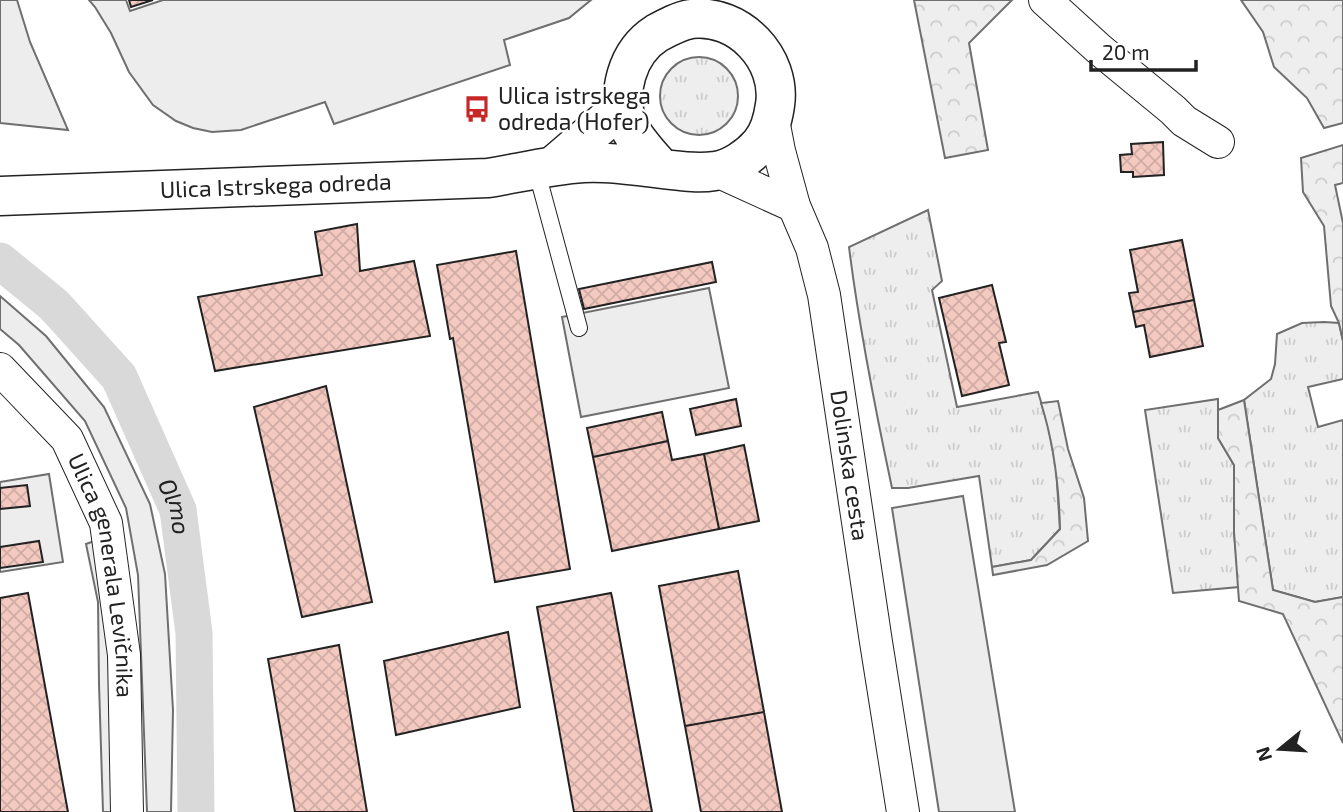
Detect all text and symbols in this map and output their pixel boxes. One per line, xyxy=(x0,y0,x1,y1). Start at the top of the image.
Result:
scale bar xyxy=(1091,28,1196,72)
text: 20 m xyxy=(1102,39,1150,64)
place label: Ulica istrskega odreda (Hofer) xyxy=(498,81,651,135)
bus stop icon: Ulica istrskega odreda (Hofer) xyxy=(462,94,492,124)
street label: Ulica Istrskega odreda xyxy=(159,167,392,203)
street label: Dolinska cesta xyxy=(825,388,876,542)
street label: Ulica generala Levičnika xyxy=(63,449,140,698)
water label: Olmo xyxy=(153,473,197,536)
north arrow xyxy=(1245,714,1315,784)
text: N xyxy=(1250,744,1276,764)

